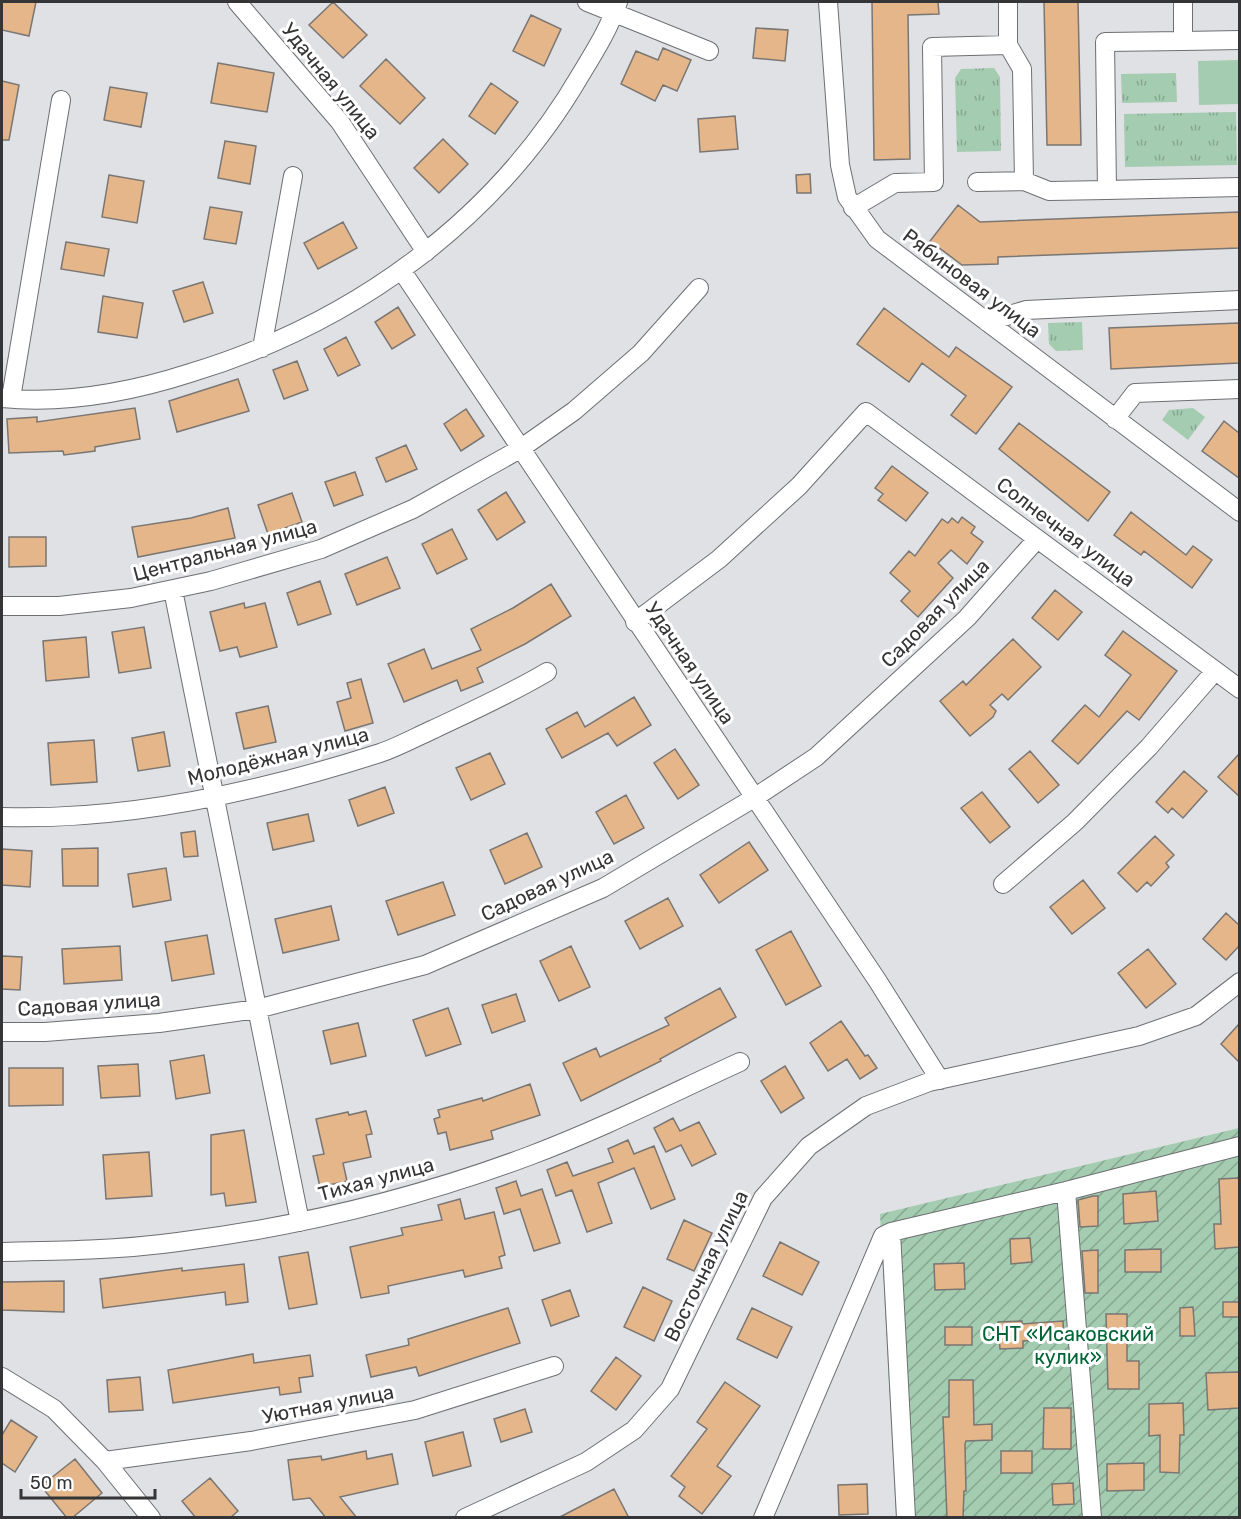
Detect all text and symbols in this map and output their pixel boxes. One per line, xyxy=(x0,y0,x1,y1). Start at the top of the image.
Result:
street label: Удачная улица xyxy=(277,18,385,144)
street label: Рябиновая улица xyxy=(898,223,1046,343)
street label: Солнечная улица xyxy=(992,472,1140,592)
street label: Центральная улица xyxy=(130,514,320,586)
street label: Садовая улица xyxy=(876,554,994,672)
street label: Удачная улица xyxy=(640,597,740,729)
street label: Молодёжная улица xyxy=(185,722,371,790)
street label: Садовая улица xyxy=(477,844,617,926)
street label: Садовая улица xyxy=(17,987,161,1021)
street label: Тихая улица xyxy=(315,1152,437,1206)
street label: Восточная улица xyxy=(659,1187,753,1345)
park label: СНТ «Исаковский кулик» xyxy=(982,1322,1154,1369)
street label: Уютная улица xyxy=(260,1379,396,1429)
scale bar xyxy=(21,1462,154,1500)
text: 50 m xyxy=(30,1472,73,1494)

